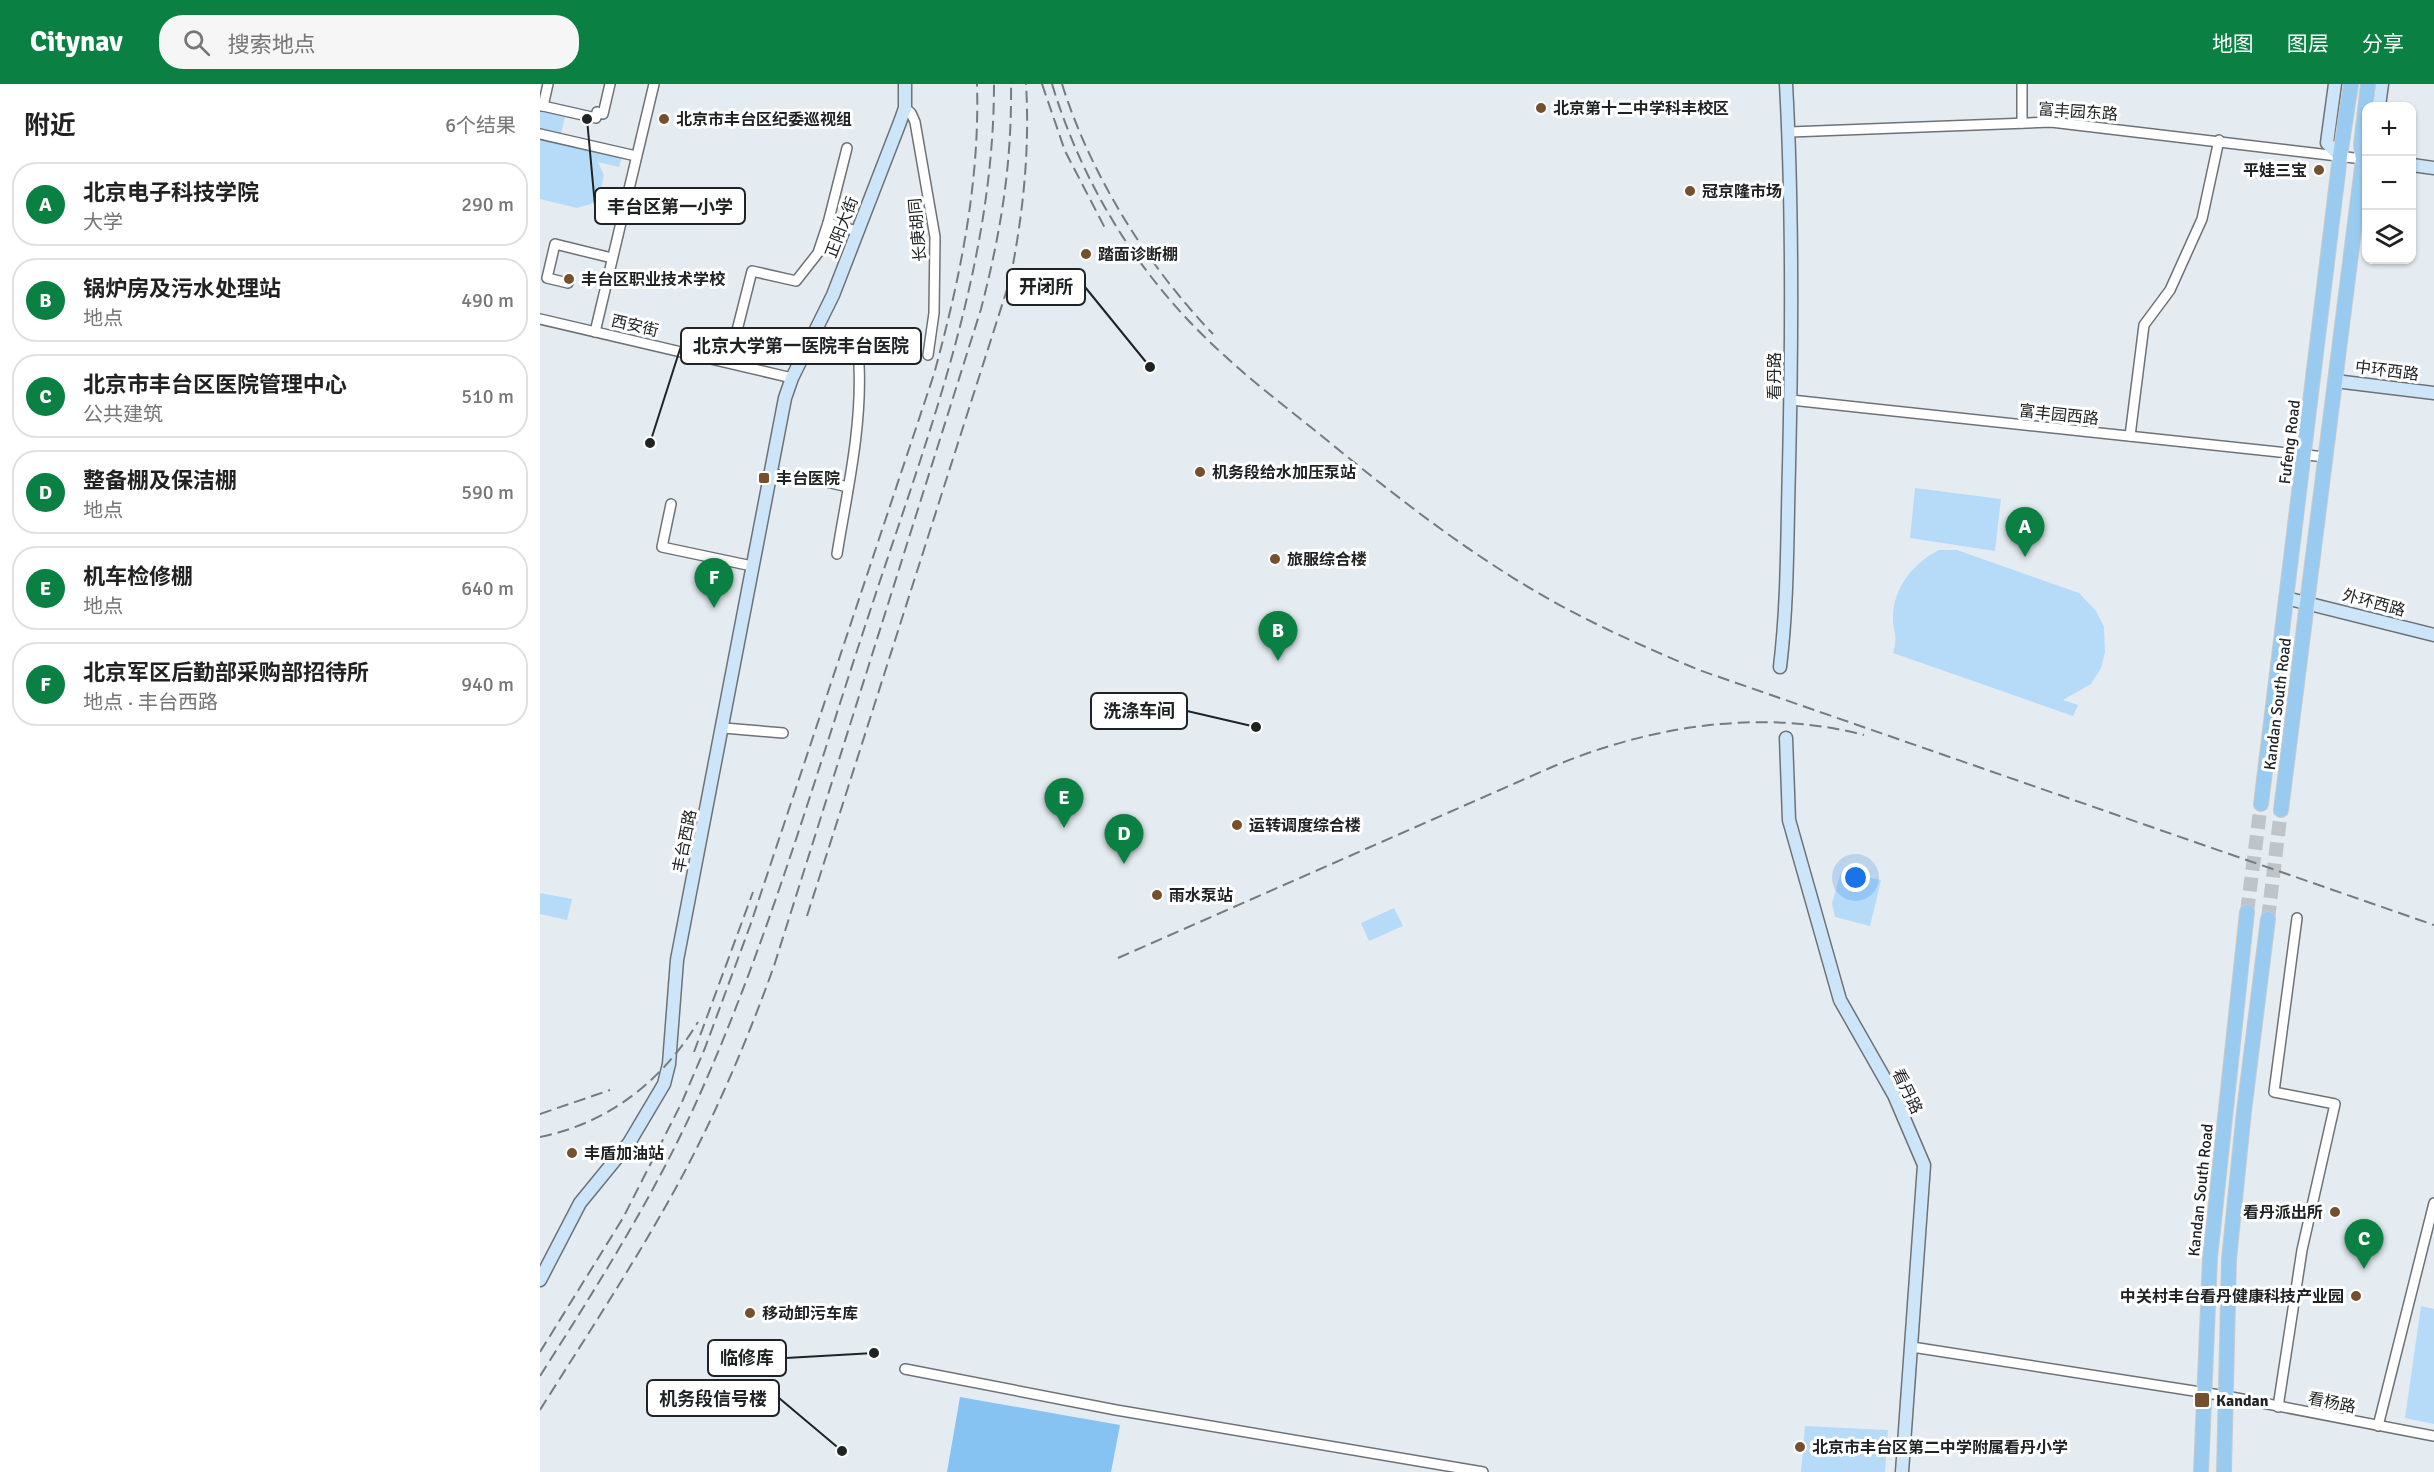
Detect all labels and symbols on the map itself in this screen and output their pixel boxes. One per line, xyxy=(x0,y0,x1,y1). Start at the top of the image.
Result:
place label: 北京第十二中学科丰校区 xyxy=(1553,99,1729,119)
street label: 富丰园东路 xyxy=(2037,99,2119,125)
marker: 北京第十二中学科丰校区 xyxy=(1534,101,1548,115)
place label: 北京市丰台区纪委巡视组 xyxy=(676,110,852,130)
marker: 北京市丰台区纪委巡视组 xyxy=(657,112,671,126)
place label: 平娃三宝 xyxy=(2243,161,2307,181)
marker: 平娃三宝 xyxy=(2312,163,2326,177)
place label: 冠京隆市场 xyxy=(1702,182,1782,202)
marker: 冠京隆市场 xyxy=(1683,184,1697,198)
callout: 丰台区第一小学 xyxy=(595,188,745,224)
street label: 正阳大街 xyxy=(821,194,863,261)
text: 丰台区第一小学 xyxy=(607,196,733,218)
street label: 长庚胡同 xyxy=(905,197,931,263)
place label: 踏面诊断棚 xyxy=(1098,245,1178,265)
marker: 踏面诊断棚 xyxy=(1079,247,1093,261)
callout: 开闭所 xyxy=(1007,269,1085,305)
place label: 丰台区职业技术学校 xyxy=(581,270,726,290)
marker: 丰台区职业技术学校 xyxy=(562,272,576,286)
text: 开闭所 xyxy=(1019,276,1073,298)
street label: 西安街 xyxy=(609,311,660,341)
callout: 北京大学第一医院丰台医院 xyxy=(681,328,921,364)
text: 北京大学第一医院丰台医院 xyxy=(693,335,909,357)
street label: 看丹路 xyxy=(1765,352,1785,400)
street label: 中环西路 xyxy=(2354,357,2420,385)
street label: Fufeng Road xyxy=(2275,399,2305,485)
street label: 富丰园西路 xyxy=(2018,401,2100,429)
place label: 机务段给水加压泵站 xyxy=(1212,463,1356,483)
marker: 机务段给水加压泵站 xyxy=(1193,465,1207,479)
place label: 丰台医院 xyxy=(776,469,840,489)
marker: 丰台医院 xyxy=(757,471,771,485)
pin: A xyxy=(2006,508,2044,557)
place label: 旅服综合楼 xyxy=(1287,550,1367,570)
marker: 旅服综合楼 xyxy=(1268,552,1282,566)
pin: F xyxy=(694,558,734,608)
street label: 外环西路 xyxy=(2340,585,2407,621)
pin: B xyxy=(1258,612,1298,661)
street label: Kandan South Road xyxy=(2260,637,2296,771)
callout: 洗涤车间 xyxy=(1091,693,1187,729)
text: 洗涤车间 xyxy=(1103,700,1175,722)
pin: E xyxy=(1044,778,1084,828)
street label: 丰台西路 xyxy=(669,808,701,875)
pin: D xyxy=(1104,814,1144,864)
place label: 运转调度综合楼 xyxy=(1249,816,1361,836)
marker: 运转调度综合楼 xyxy=(1230,818,1244,832)
your location xyxy=(1841,863,1870,892)
place label: 雨水泵站 xyxy=(1169,886,1233,906)
marker: 雨水泵站 xyxy=(1150,888,1164,902)
street label: 看丹路 xyxy=(1888,1065,1927,1117)
street label: Kandan South Road xyxy=(2184,1123,2218,1257)
place label: 丰盾加油站 xyxy=(584,1144,664,1164)
marker: 丰盾加油站 xyxy=(565,1146,579,1160)
place label: 看丹派出所 xyxy=(2243,1203,2323,1223)
marker: 看丹派出所 xyxy=(2328,1205,2342,1219)
pin: C xyxy=(2344,1220,2384,1269)
place label: 中关村丰台看丹健康科技产业园 xyxy=(2120,1287,2344,1307)
marker: 中关村丰台看丹健康科技产业园 xyxy=(2349,1289,2363,1303)
place label: 移动卸污车库 xyxy=(762,1304,858,1324)
marker: 移动卸污车库 xyxy=(743,1306,757,1320)
callout: 临修库 xyxy=(708,1340,786,1376)
text: 临修库 xyxy=(720,1347,774,1369)
callout: 机务段信号楼 xyxy=(647,1380,779,1416)
text: 机务段信号楼 xyxy=(659,1388,767,1410)
street label: 看杨路 xyxy=(2306,1389,2357,1417)
marker: Kandan xyxy=(2193,1391,2211,1409)
place label: Kandan xyxy=(2216,1391,2269,1411)
place label: 北京市丰台区第二中学附属看丹小学 xyxy=(1812,1438,2068,1458)
marker: 北京市丰台区第二中学附属看丹小学 xyxy=(1793,1440,1807,1454)

